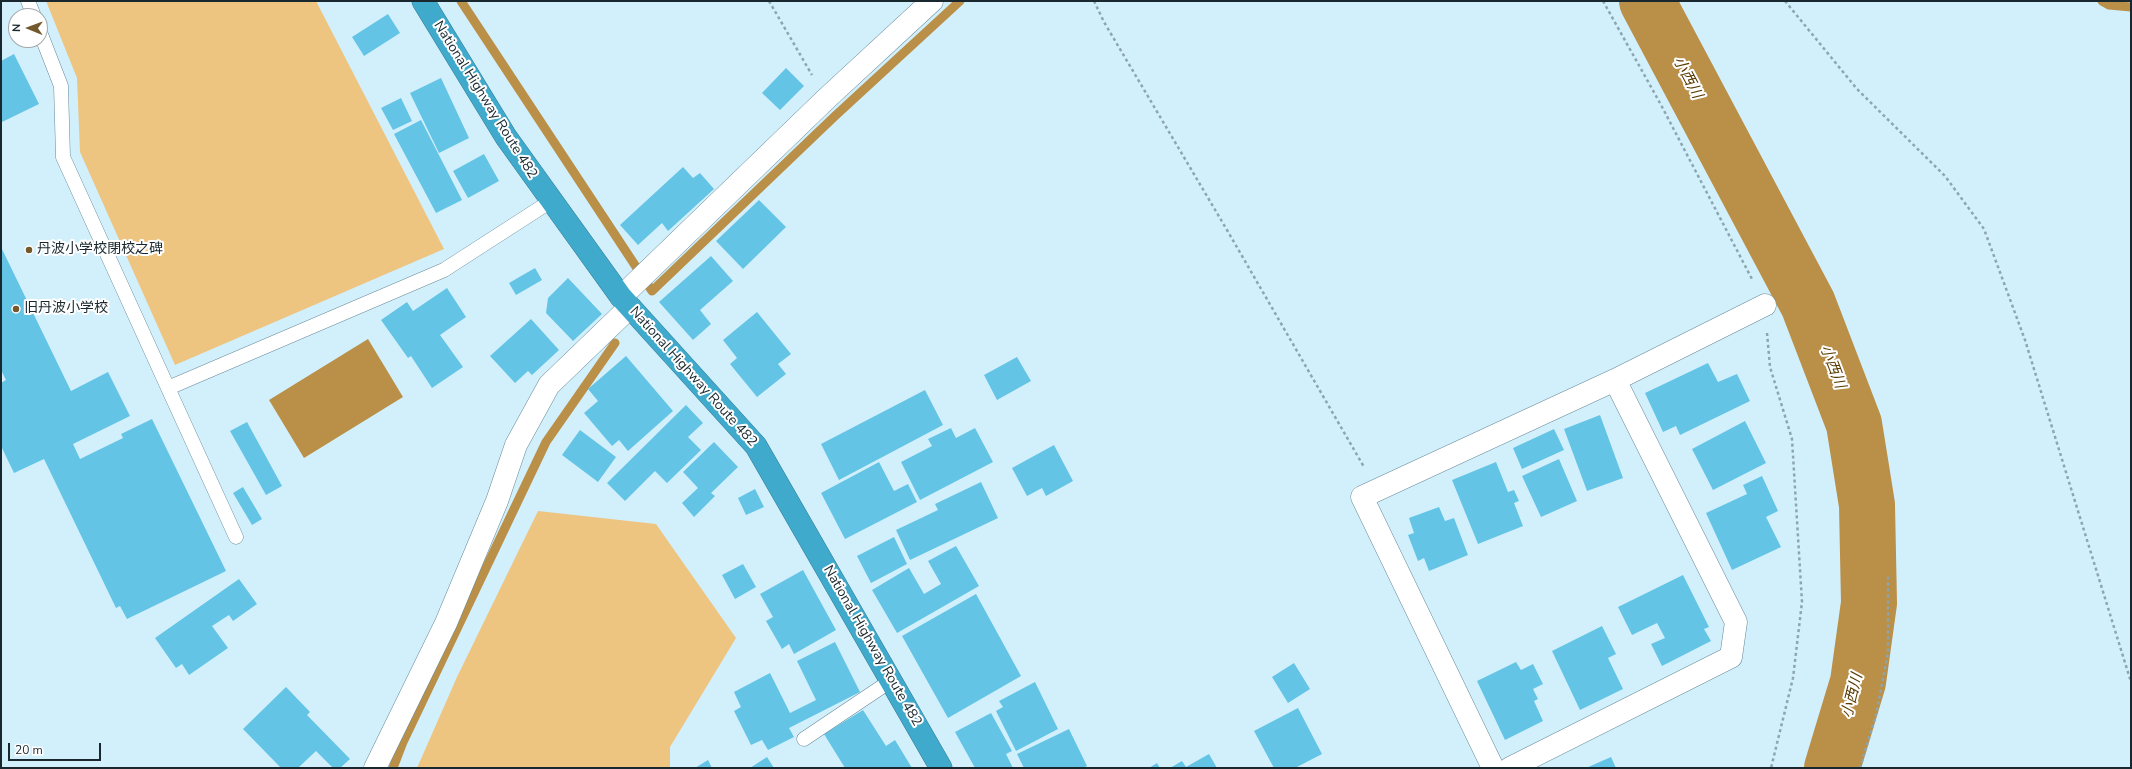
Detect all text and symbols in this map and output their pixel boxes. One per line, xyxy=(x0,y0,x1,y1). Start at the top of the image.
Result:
north arrow xyxy=(8,8,48,48)
street label: National Highway Route 482 xyxy=(430,18,540,182)
text: N xyxy=(9,24,24,32)
water label: 小西川 xyxy=(1668,54,1706,102)
place label: 丹波小学校閉校之碑 xyxy=(37,242,163,258)
marker: 丹波小学校閉校之碑 xyxy=(24,245,34,255)
place label: 旧丹波小学校 xyxy=(24,301,108,317)
marker: 旧丹波小学校 xyxy=(11,304,21,314)
street label: National Highway Route 482 xyxy=(626,304,760,450)
water label: 小西川 xyxy=(1816,343,1848,391)
street label: National Highway Route 482 xyxy=(819,563,925,729)
water label: 小西川 xyxy=(1839,672,1867,720)
scale bar xyxy=(10,735,103,761)
text: 20 m xyxy=(15,742,43,758)

